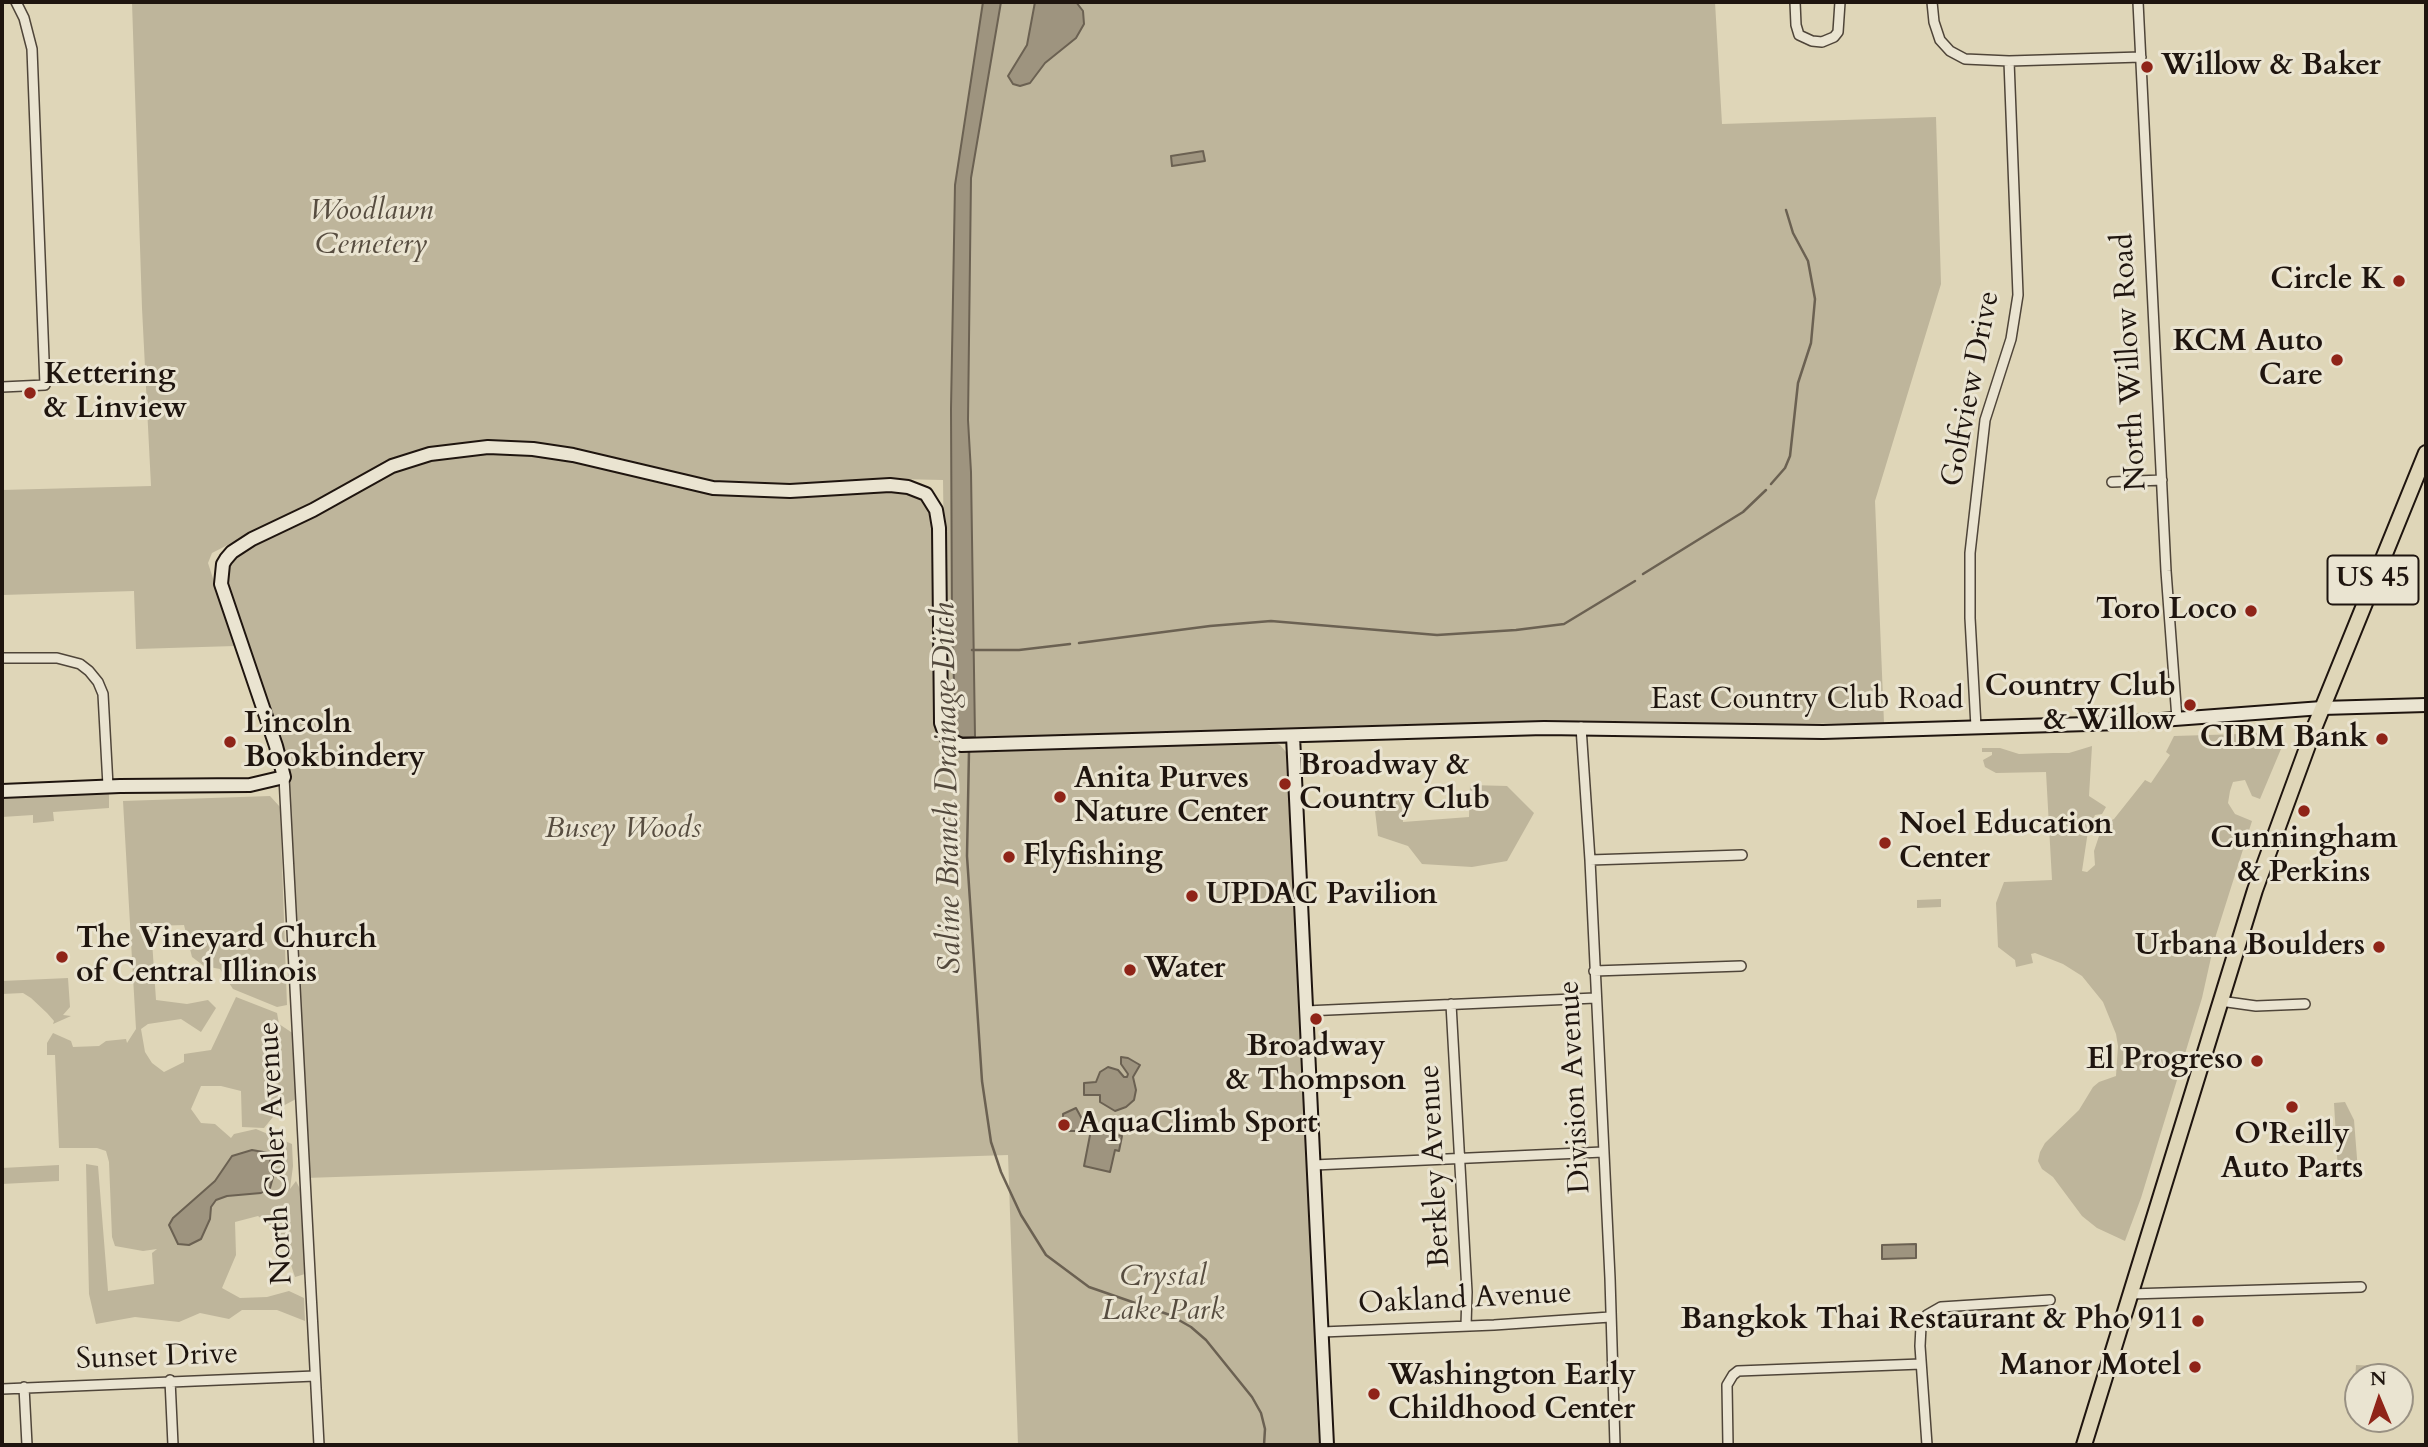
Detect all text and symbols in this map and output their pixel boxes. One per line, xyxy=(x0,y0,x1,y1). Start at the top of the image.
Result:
place label: Willow & Baker xyxy=(2161,49,2381,85)
marker: Willow & Baker xyxy=(2139,59,2155,75)
park label: Woodlawn Cemetery xyxy=(309,194,433,264)
street label: North Willow Road xyxy=(2106,232,2156,492)
place label: Circle K xyxy=(2270,263,2385,299)
marker: Circle K xyxy=(2391,273,2407,289)
street label: Golfview Drive xyxy=(1935,288,2009,490)
place label: KCM Auto Care xyxy=(2173,325,2323,396)
marker: KCM Auto Care xyxy=(2329,352,2345,368)
place label: Kettering & Linview xyxy=(44,358,187,428)
marker: Kettering & Linview xyxy=(22,385,38,401)
road number: US 45 xyxy=(2328,556,2418,604)
place label: Toro Loco xyxy=(2096,593,2237,629)
water label: Saline Branch Drainage Ditch xyxy=(927,602,971,974)
marker: Toro Loco xyxy=(2243,603,2259,619)
place label: Country Club & Willow xyxy=(1985,670,2176,740)
street label: East Country Club Road xyxy=(1650,683,1964,719)
marker: Country Club & Willow xyxy=(2182,697,2198,713)
place label: Lincoln Bookbindery xyxy=(244,707,425,778)
place label: CIBM Bank xyxy=(2200,721,2368,757)
marker: CIBM Bank xyxy=(2374,731,2390,747)
marker: Lincoln Bookbindery xyxy=(222,734,238,750)
place label: Broadway & Country Club xyxy=(1299,749,1490,820)
place label: Anita Purves Nature Center xyxy=(1074,762,1268,832)
marker: Broadway & Country Club xyxy=(1277,776,1293,792)
marker: Anita Purves Nature Center xyxy=(1052,789,1068,805)
marker: Cunningham & Perkins xyxy=(2296,803,2312,819)
place label: Noel Education Center xyxy=(1899,808,2113,878)
park label: Busey Woods xyxy=(545,812,701,848)
place label: Cunningham & Perkins xyxy=(2210,822,2398,892)
marker: Noel Education Center xyxy=(1877,835,1893,851)
place label: Flyfishing xyxy=(1023,839,1163,875)
marker: Flyfishing xyxy=(1001,849,1017,865)
place label: UPDAC Pavilion xyxy=(1206,878,1437,914)
marker: UPDAC Pavilion xyxy=(1184,888,1200,904)
place label: The Vineyard Church of Central Illinois xyxy=(76,922,377,992)
place label: Urbana Boulders xyxy=(2135,929,2365,965)
marker: Urbana Boulders xyxy=(2371,939,2387,955)
marker: The Vineyard Church of Central Illinois xyxy=(54,949,70,965)
place label: Water xyxy=(1144,952,1226,988)
marker: Water xyxy=(1122,962,1138,978)
street label: Division Avenue xyxy=(1552,979,1600,1195)
marker: Broadway & Thompson xyxy=(1308,1011,1324,1027)
street label: North Coler Avenue xyxy=(252,1021,302,1285)
place label: Broadway & Thompson xyxy=(1226,1030,1406,1100)
place label: El Progreso xyxy=(2086,1043,2243,1079)
marker: El Progreso xyxy=(2249,1053,2265,1069)
street label: Berkley Avenue xyxy=(1413,1063,1459,1269)
marker: O'Reilly Auto Parts xyxy=(2284,1099,2300,1115)
place label: AquaClimb Sport xyxy=(1078,1107,1318,1143)
marker: AquaClimb Sport xyxy=(1056,1117,1072,1133)
place label: O'Reilly Auto Parts xyxy=(2221,1118,2363,1188)
park label: Crystal Lake Park xyxy=(1102,1260,1224,1330)
street label: Oakland Avenue xyxy=(1357,1276,1573,1324)
place label: Bangkok Thai Restaurant & Pho 911 xyxy=(1681,1303,2184,1339)
marker: Bangkok Thai Restaurant & Pho 911 xyxy=(2190,1313,2206,1329)
street label: Sunset Drive xyxy=(75,1337,239,1379)
place label: Manor Motel xyxy=(2000,1349,2181,1385)
place label: Washington Early Childhood Center xyxy=(1388,1359,1636,1430)
marker: Manor Motel xyxy=(2187,1359,2203,1375)
north arrow xyxy=(2344,1363,2414,1433)
text: N xyxy=(2370,1366,2387,1392)
marker: Washington Early Childhood Center xyxy=(1366,1386,1382,1402)

